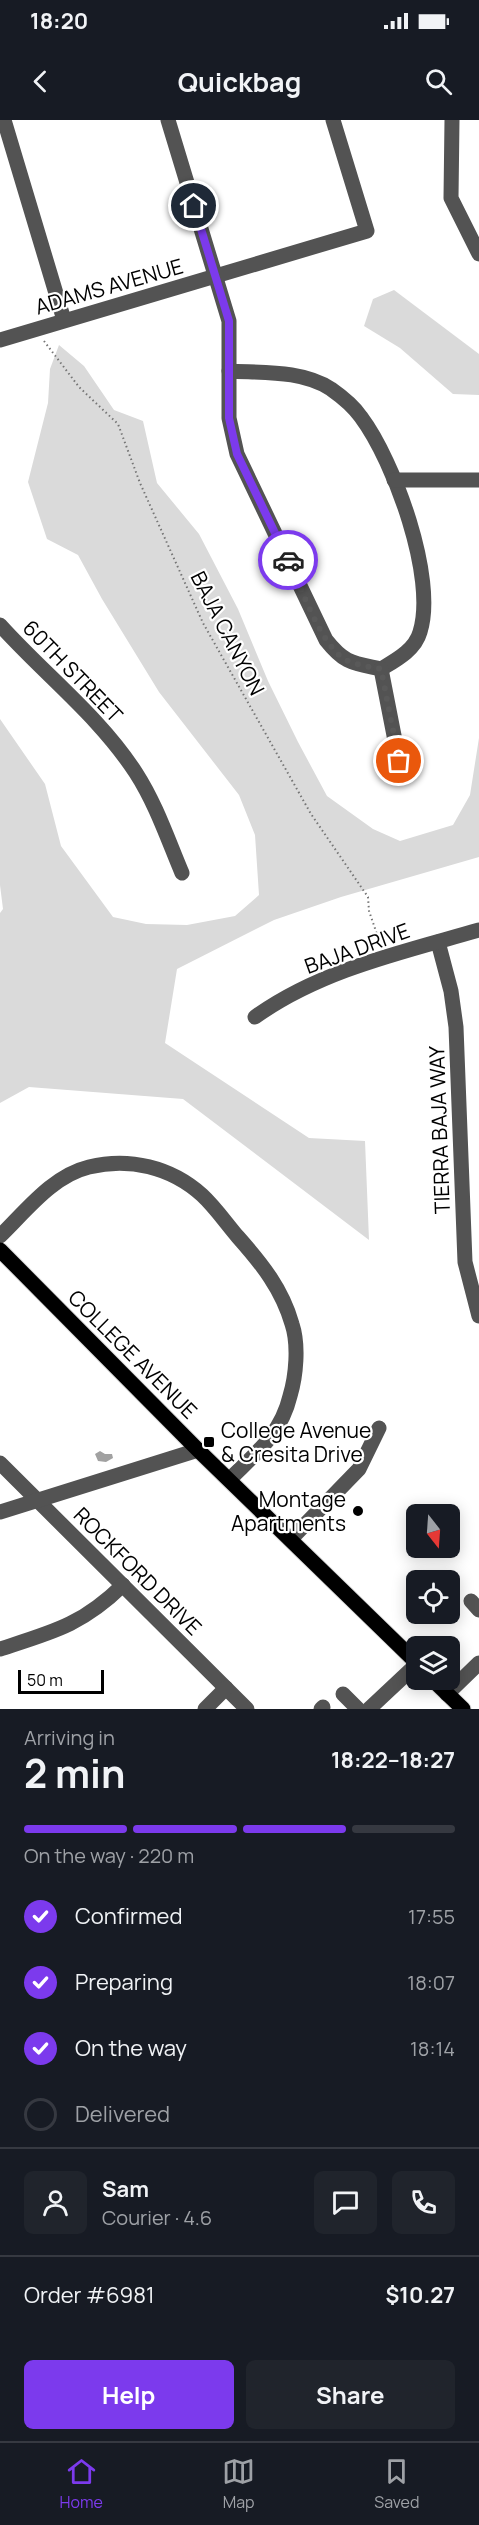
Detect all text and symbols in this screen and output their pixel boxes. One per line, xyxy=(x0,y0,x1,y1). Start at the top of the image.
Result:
text: 18:20 xyxy=(30,6,88,36)
text: Quickbag xyxy=(178,63,301,100)
icon: back xyxy=(24,65,57,98)
icon: search xyxy=(422,65,455,98)
pin xyxy=(168,180,219,231)
icon: home xyxy=(177,189,210,222)
street label: ADAMS AVENUE xyxy=(32,252,186,320)
courier xyxy=(258,530,318,590)
icon: car xyxy=(272,544,305,577)
street label: BAJA CANYON xyxy=(185,566,271,700)
street label: 60TH STREET xyxy=(17,614,129,729)
pin xyxy=(373,735,424,786)
icon: bag xyxy=(382,744,415,777)
street label: BAJA DRIVE xyxy=(301,916,413,980)
street label: TIERRA BAJA WAY xyxy=(422,1045,456,1215)
street label: COLLEGE AVENUE xyxy=(62,1283,204,1425)
place label: College Avenue & Cresita Drive xyxy=(221,1416,371,1468)
marker: College Avenue & Cresita Drive xyxy=(202,1435,216,1449)
place label: Montage Apartments xyxy=(231,1485,346,1537)
street label: ROCKFORD DRIVE xyxy=(68,1501,208,1641)
marker: Montage Apartments xyxy=(351,1504,365,1518)
north arrow xyxy=(406,1504,460,1558)
map controls xyxy=(406,1504,460,1690)
button: locate xyxy=(406,1570,460,1624)
button: layers xyxy=(406,1636,460,1690)
scale bar xyxy=(18,1667,104,1694)
text: 50 m xyxy=(27,1669,63,1691)
text: Arriving in xyxy=(24,1724,115,1751)
text: 18:22–18:27 xyxy=(331,1745,455,1775)
text: 2 min xyxy=(24,1746,125,1800)
text: On the way · 220 m xyxy=(24,1842,194,1869)
icon: check xyxy=(24,1900,57,1933)
text: Confirmed xyxy=(75,1901,183,1931)
text: 17:55 xyxy=(408,1903,455,1930)
icon: check xyxy=(24,1966,57,1999)
text: Preparing xyxy=(75,1967,173,1997)
text: 18:07 xyxy=(407,1969,455,1996)
icon: check xyxy=(24,2032,57,2065)
text: On the way xyxy=(75,2033,187,2063)
text: 18:14 xyxy=(410,2035,455,2062)
text: Delivered xyxy=(75,2099,170,2129)
button: person xyxy=(24,2171,87,2234)
button: chat xyxy=(314,2171,377,2234)
button: phone xyxy=(392,2171,455,2234)
text: Sam xyxy=(102,2174,149,2204)
text: Courier · 4.6 xyxy=(102,2204,212,2231)
text: Order #6981 xyxy=(24,2280,155,2310)
text: $10.27 xyxy=(386,2280,455,2310)
button: Help xyxy=(24,2360,234,2429)
button: Share xyxy=(246,2360,455,2429)
tab: Home xyxy=(60,2455,103,2513)
tab: Map xyxy=(222,2455,255,2513)
tab: Saved xyxy=(374,2455,419,2513)

